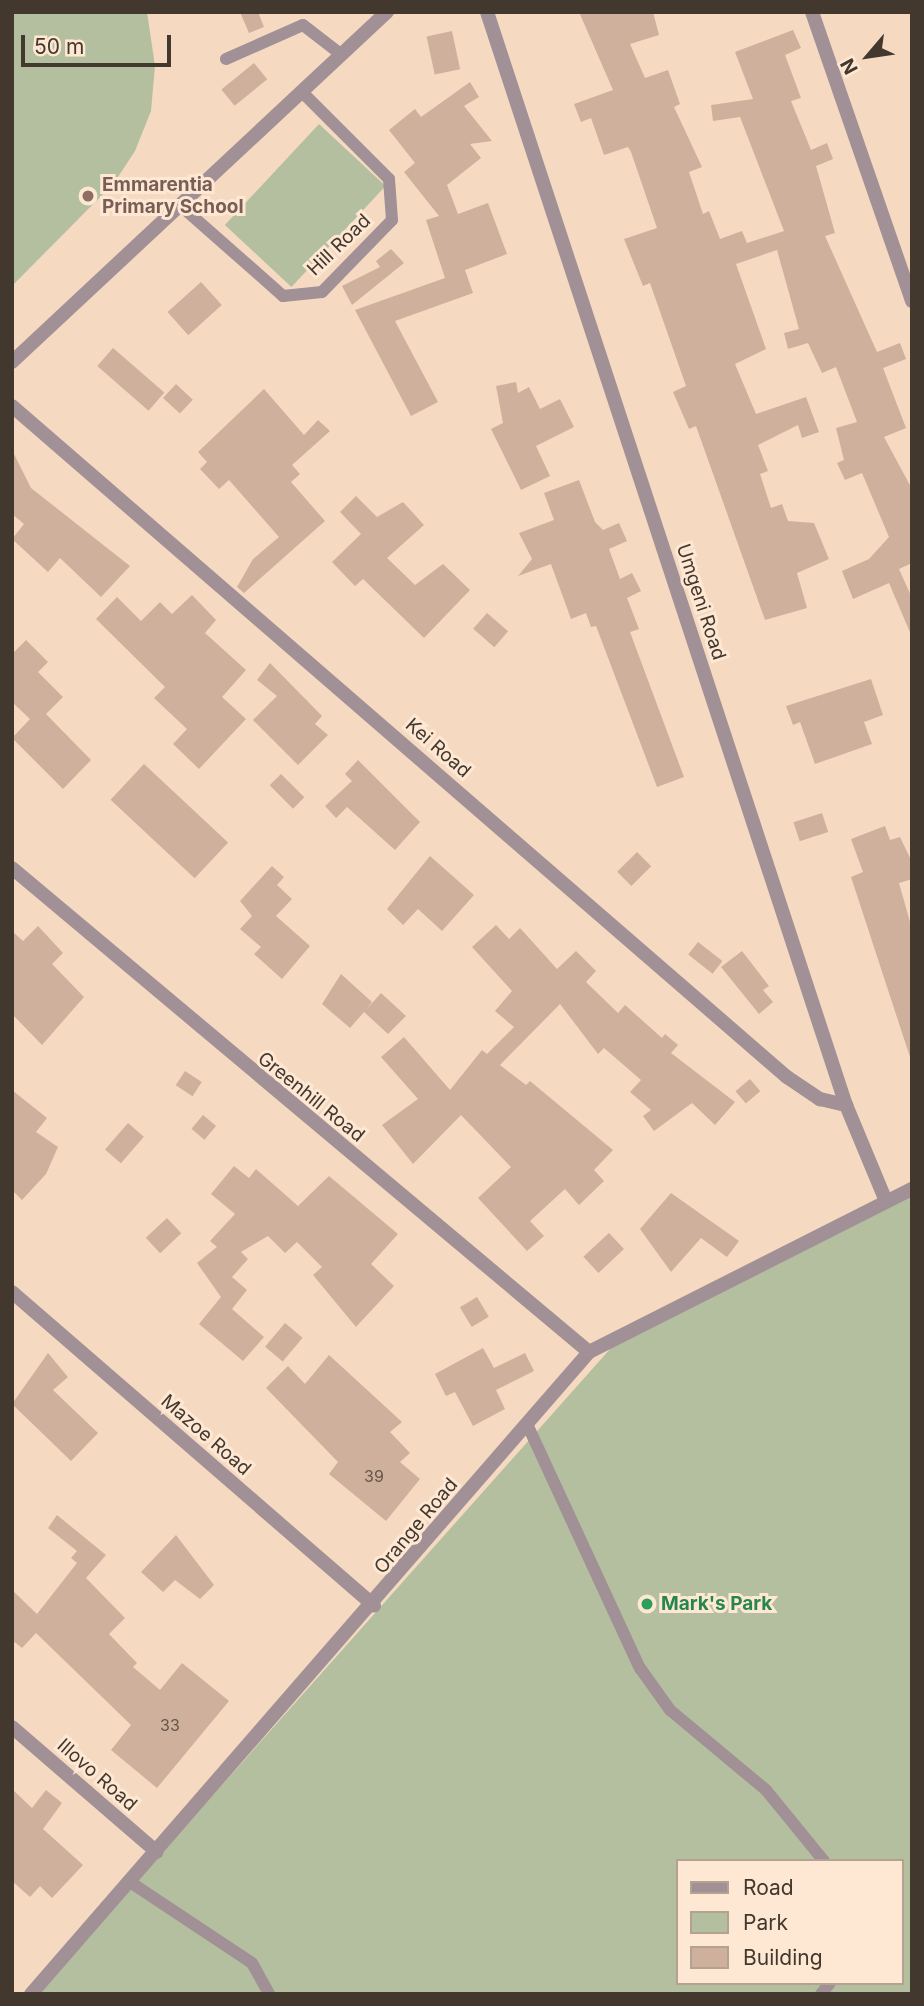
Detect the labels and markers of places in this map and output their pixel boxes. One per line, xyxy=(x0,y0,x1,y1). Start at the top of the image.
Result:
place label: Emmarentia Primary School xyxy=(102,174,244,218)
marker: Emmarentia Primary School xyxy=(80,188,96,204)
place label: Mark's Park xyxy=(661,1593,772,1615)
marker: Mark's Park xyxy=(639,1596,655,1612)

